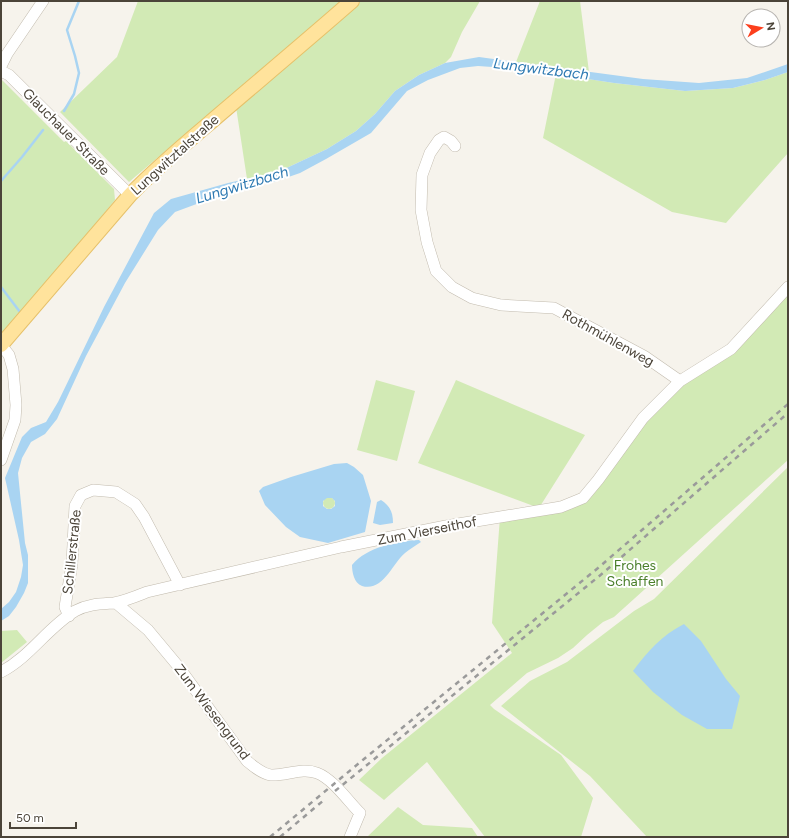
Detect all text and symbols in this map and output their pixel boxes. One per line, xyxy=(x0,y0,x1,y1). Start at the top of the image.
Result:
north arrow xyxy=(741,8,781,48)
text: N xyxy=(763,21,777,32)
water label: Lungwitzbach xyxy=(492,54,590,84)
street label: Glauchauer Straße xyxy=(19,85,113,179)
street label: Lungwitztalstraße xyxy=(128,111,223,199)
water label: Lungwitzbach xyxy=(193,162,291,208)
street label: Rothmühlenweg xyxy=(559,306,657,370)
street label: Schillerstraße xyxy=(59,508,85,595)
street label: Zum Vierseithof xyxy=(376,513,479,549)
park label: Frohes Schaffen xyxy=(607,557,664,590)
street label: Zum Wiesengrund xyxy=(171,661,253,763)
scale bar xyxy=(10,804,76,830)
text: 50 m xyxy=(16,811,44,825)

